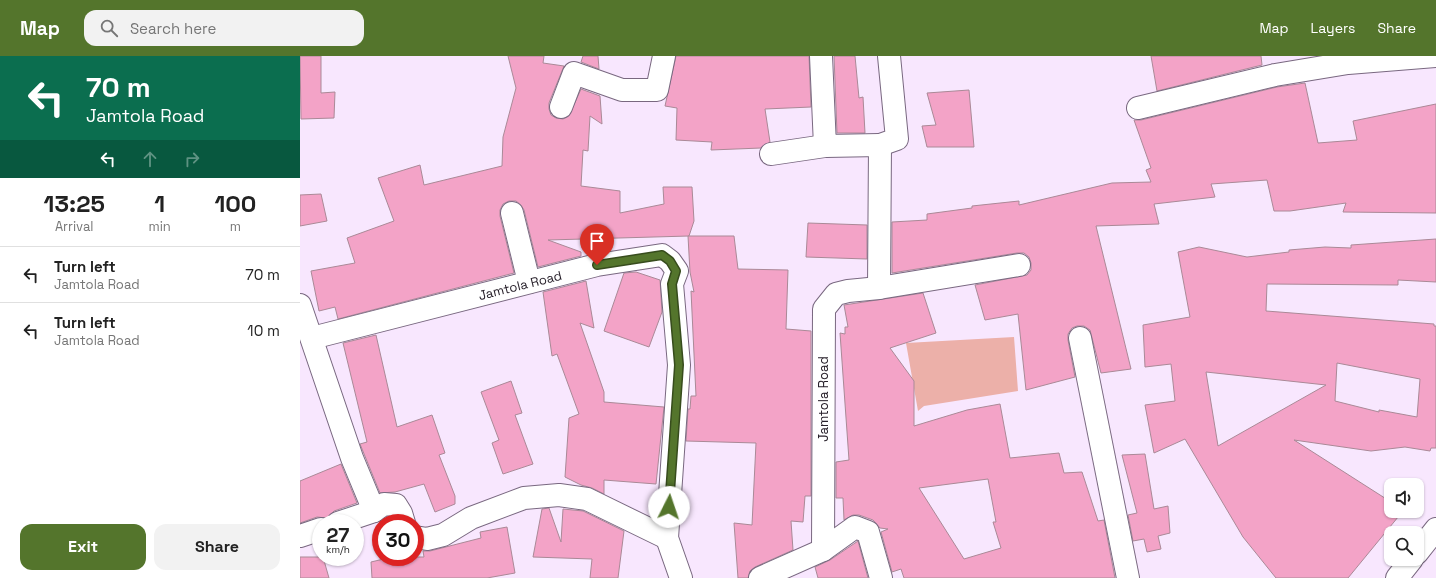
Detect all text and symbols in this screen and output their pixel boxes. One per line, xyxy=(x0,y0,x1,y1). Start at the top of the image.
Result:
search box xyxy=(84,10,364,46)
text: Map xyxy=(20,16,60,41)
icon: search xyxy=(98,17,120,39)
text: Search here xyxy=(130,19,216,38)
text: Map xyxy=(1259,19,1289,37)
text: Layers xyxy=(1311,19,1355,37)
text: Share xyxy=(1377,19,1416,37)
text: 70 m xyxy=(86,69,151,105)
icon: left xyxy=(20,72,72,124)
text: Jamtola Road xyxy=(86,104,204,127)
icon: left xyxy=(97,148,119,170)
icon: ahead xyxy=(139,148,161,170)
icon: right xyxy=(181,148,203,170)
text: 13:25 xyxy=(44,188,105,219)
text: 1 xyxy=(154,188,165,219)
text: 100 xyxy=(214,188,256,219)
text: Arrival xyxy=(55,218,94,235)
text: min xyxy=(148,218,171,235)
text: m xyxy=(230,218,241,235)
pin xyxy=(580,224,614,265)
icon: arrive xyxy=(586,230,608,252)
text: Turn left xyxy=(54,257,116,276)
icon: left xyxy=(20,264,42,286)
text: 70 m xyxy=(245,265,280,284)
street label: Jamtola Road xyxy=(477,267,564,304)
text: Jamtola Road xyxy=(54,276,140,293)
text: Turn left xyxy=(54,313,116,332)
icon: left xyxy=(20,320,42,342)
text: 10 m xyxy=(247,321,280,340)
text: Jamtola Road xyxy=(54,332,140,349)
street label: Jamtola Road xyxy=(815,356,832,442)
map controls xyxy=(1384,478,1424,566)
button: sound xyxy=(1384,478,1424,518)
position arrow xyxy=(648,486,690,528)
speed limit sign: 30 xyxy=(372,514,424,566)
text: 27 xyxy=(327,522,349,548)
button: Exit xyxy=(20,524,146,570)
button: Share xyxy=(154,524,280,570)
button: search xyxy=(1384,526,1424,566)
text: km/h xyxy=(326,543,350,556)

